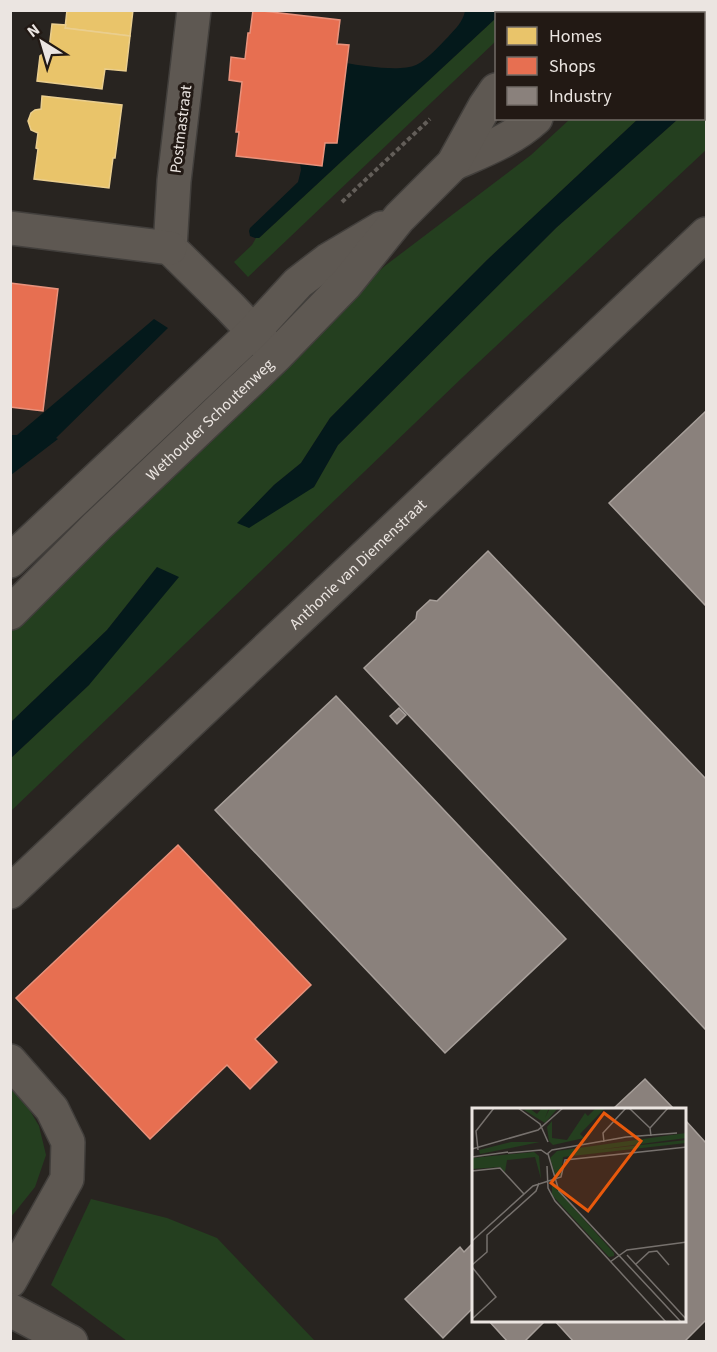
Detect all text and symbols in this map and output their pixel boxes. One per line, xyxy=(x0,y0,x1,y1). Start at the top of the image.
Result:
north arrow xyxy=(12,12,72,72)
legend xyxy=(495,12,705,120)
text: N xyxy=(23,19,44,43)
text: Homes xyxy=(549,24,602,49)
text: Shops xyxy=(549,54,596,79)
street label: Postmastraat xyxy=(165,83,197,174)
text: Industry xyxy=(549,84,612,109)
street label: Wethouder Schoutenweg xyxy=(141,354,279,486)
street label: Anthonie van Diemenstraat xyxy=(285,494,432,635)
inset map xyxy=(472,1108,687,1322)

